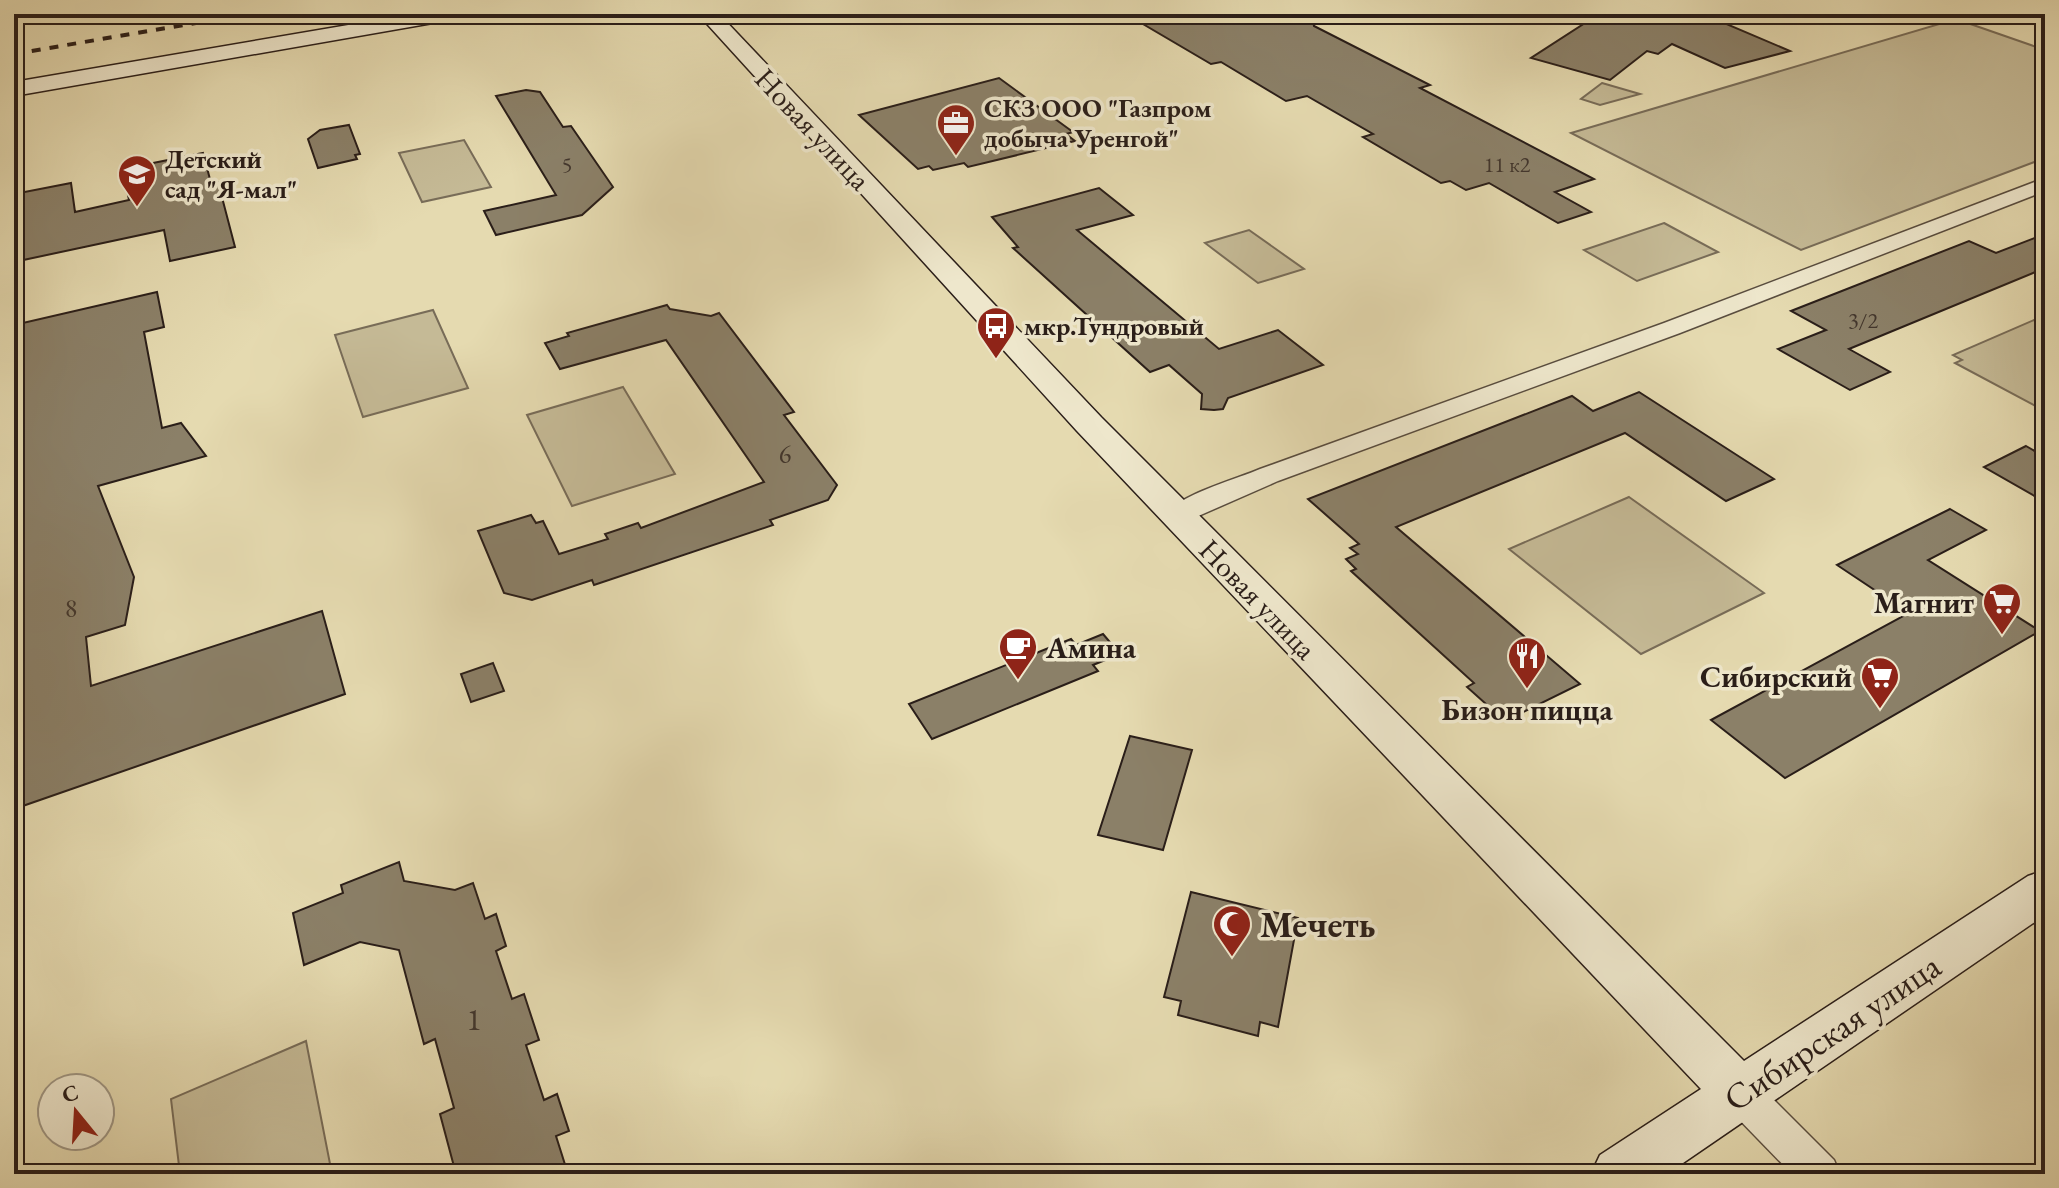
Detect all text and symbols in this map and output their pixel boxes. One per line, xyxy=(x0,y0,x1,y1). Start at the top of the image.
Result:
street label: Новая улица xyxy=(746,60,880,198)
place label: СКЗ ООО "Газпром добыча Уренгой" xyxy=(984,91,1212,155)
office icon: СКЗ ООО "Газпром добыча Уренгой" xyxy=(935,102,977,157)
place label: Детский сад "Я-мал" xyxy=(165,142,297,206)
house number: 5 xyxy=(562,150,572,179)
house number: 11 к2 xyxy=(1484,150,1531,179)
school or university icon: Детский сад "Я-мал" xyxy=(116,153,158,208)
bus stop icon: мкр.Тундровый xyxy=(975,305,1017,360)
house number: 3/2 xyxy=(1848,306,1878,335)
place label: мкр.Тундровый xyxy=(1024,309,1204,343)
house number: 6 xyxy=(779,437,791,471)
street label: Новая улица xyxy=(1191,530,1325,668)
supermarket icon: Магнит xyxy=(1981,581,2023,636)
place label: Магнит xyxy=(1874,583,1974,622)
house number: 8 xyxy=(65,591,77,625)
cafe icon: Амина xyxy=(997,626,1039,681)
place label: Амина xyxy=(1045,628,1137,667)
restaurant icon: Бизон пицца xyxy=(1506,635,1548,690)
supermarket icon: Сибирский xyxy=(1859,655,1901,710)
place label: Сибирский xyxy=(1700,657,1852,696)
place label: Бизон пицца xyxy=(1441,690,1614,729)
place label: Мечеть xyxy=(1260,901,1376,948)
mosque icon: Мечеть xyxy=(1211,903,1253,958)
street label: Сибирская улица xyxy=(1714,942,1950,1122)
house number: 1 xyxy=(466,998,482,1040)
north arrow xyxy=(36,1072,116,1152)
text: С xyxy=(58,1077,82,1110)

